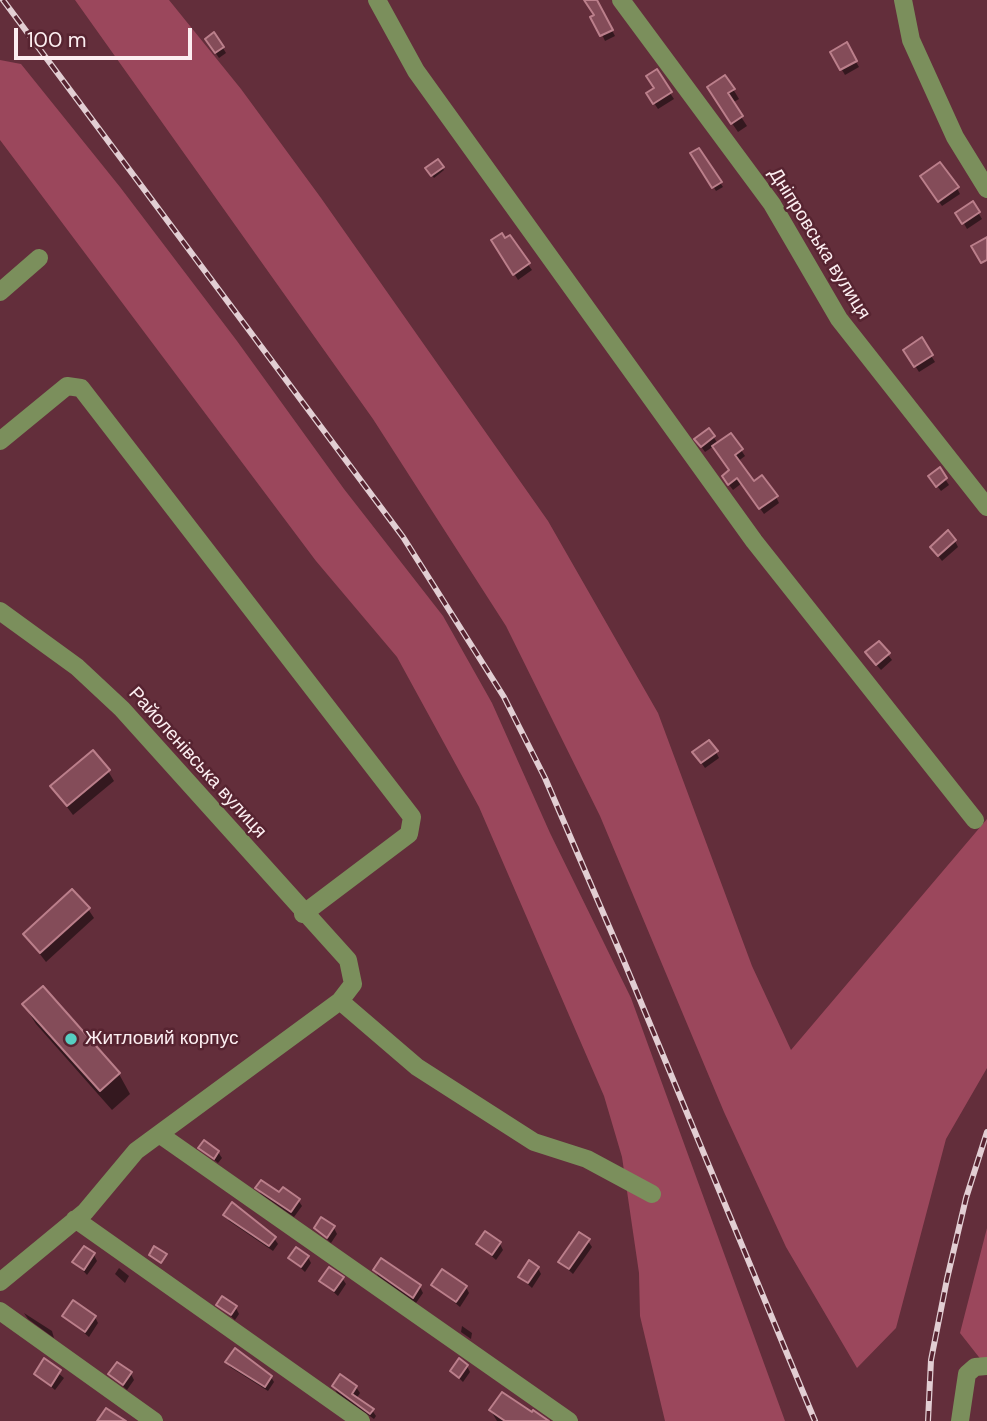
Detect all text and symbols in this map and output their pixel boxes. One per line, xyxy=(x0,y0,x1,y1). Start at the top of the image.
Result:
scale bar xyxy=(18,14,196,58)
text: 100 m xyxy=(27,26,87,54)
street label: Дніпровська вулиця xyxy=(763,164,875,324)
street label: Райоленівська вулиця xyxy=(123,683,271,843)
place label: Житловий корпус xyxy=(85,1028,238,1050)
marker: Житловий корпус xyxy=(63,1031,79,1047)

